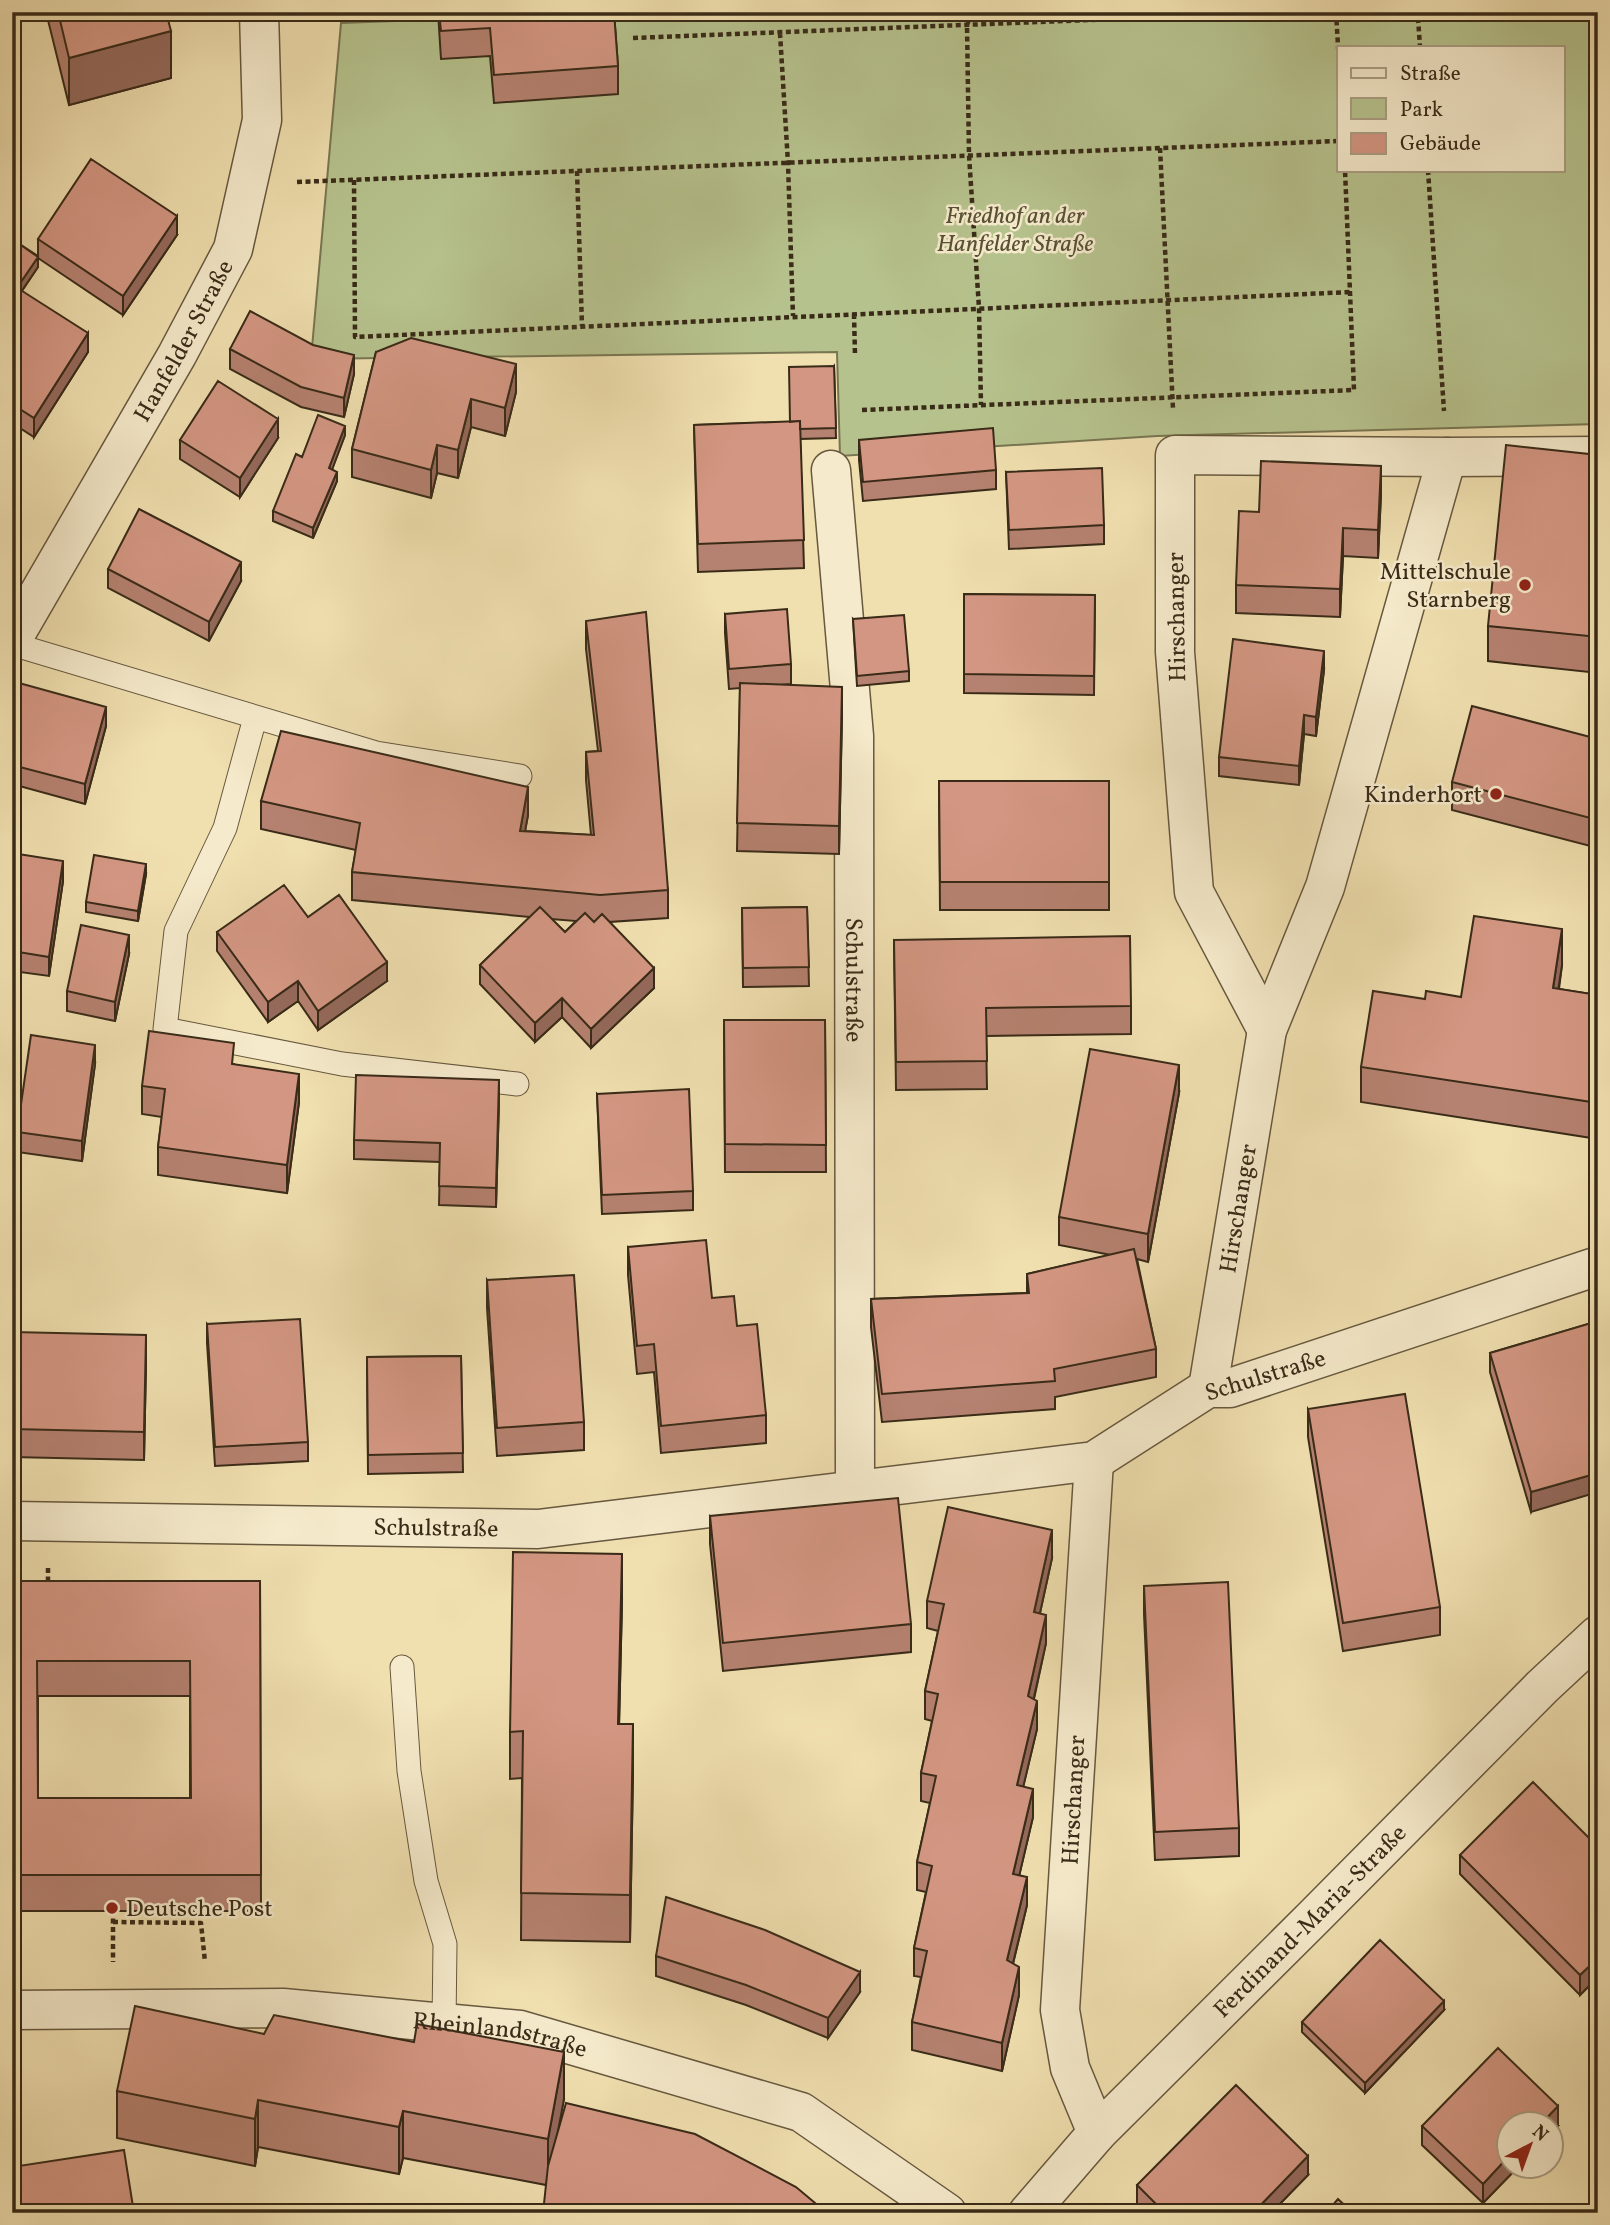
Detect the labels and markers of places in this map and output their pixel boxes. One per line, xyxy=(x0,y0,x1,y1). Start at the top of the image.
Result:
place label: Mittelschule Starnberg xyxy=(1380,556,1511,618)
marker: Mittelschule Starnberg xyxy=(1517,577,1533,593)
place label: Kinderhort xyxy=(1364,779,1482,813)
marker: Kinderhort xyxy=(1488,786,1504,802)
place label: Deutsche Post xyxy=(126,1893,273,1927)
marker: Deutsche Post xyxy=(104,1900,120,1916)

